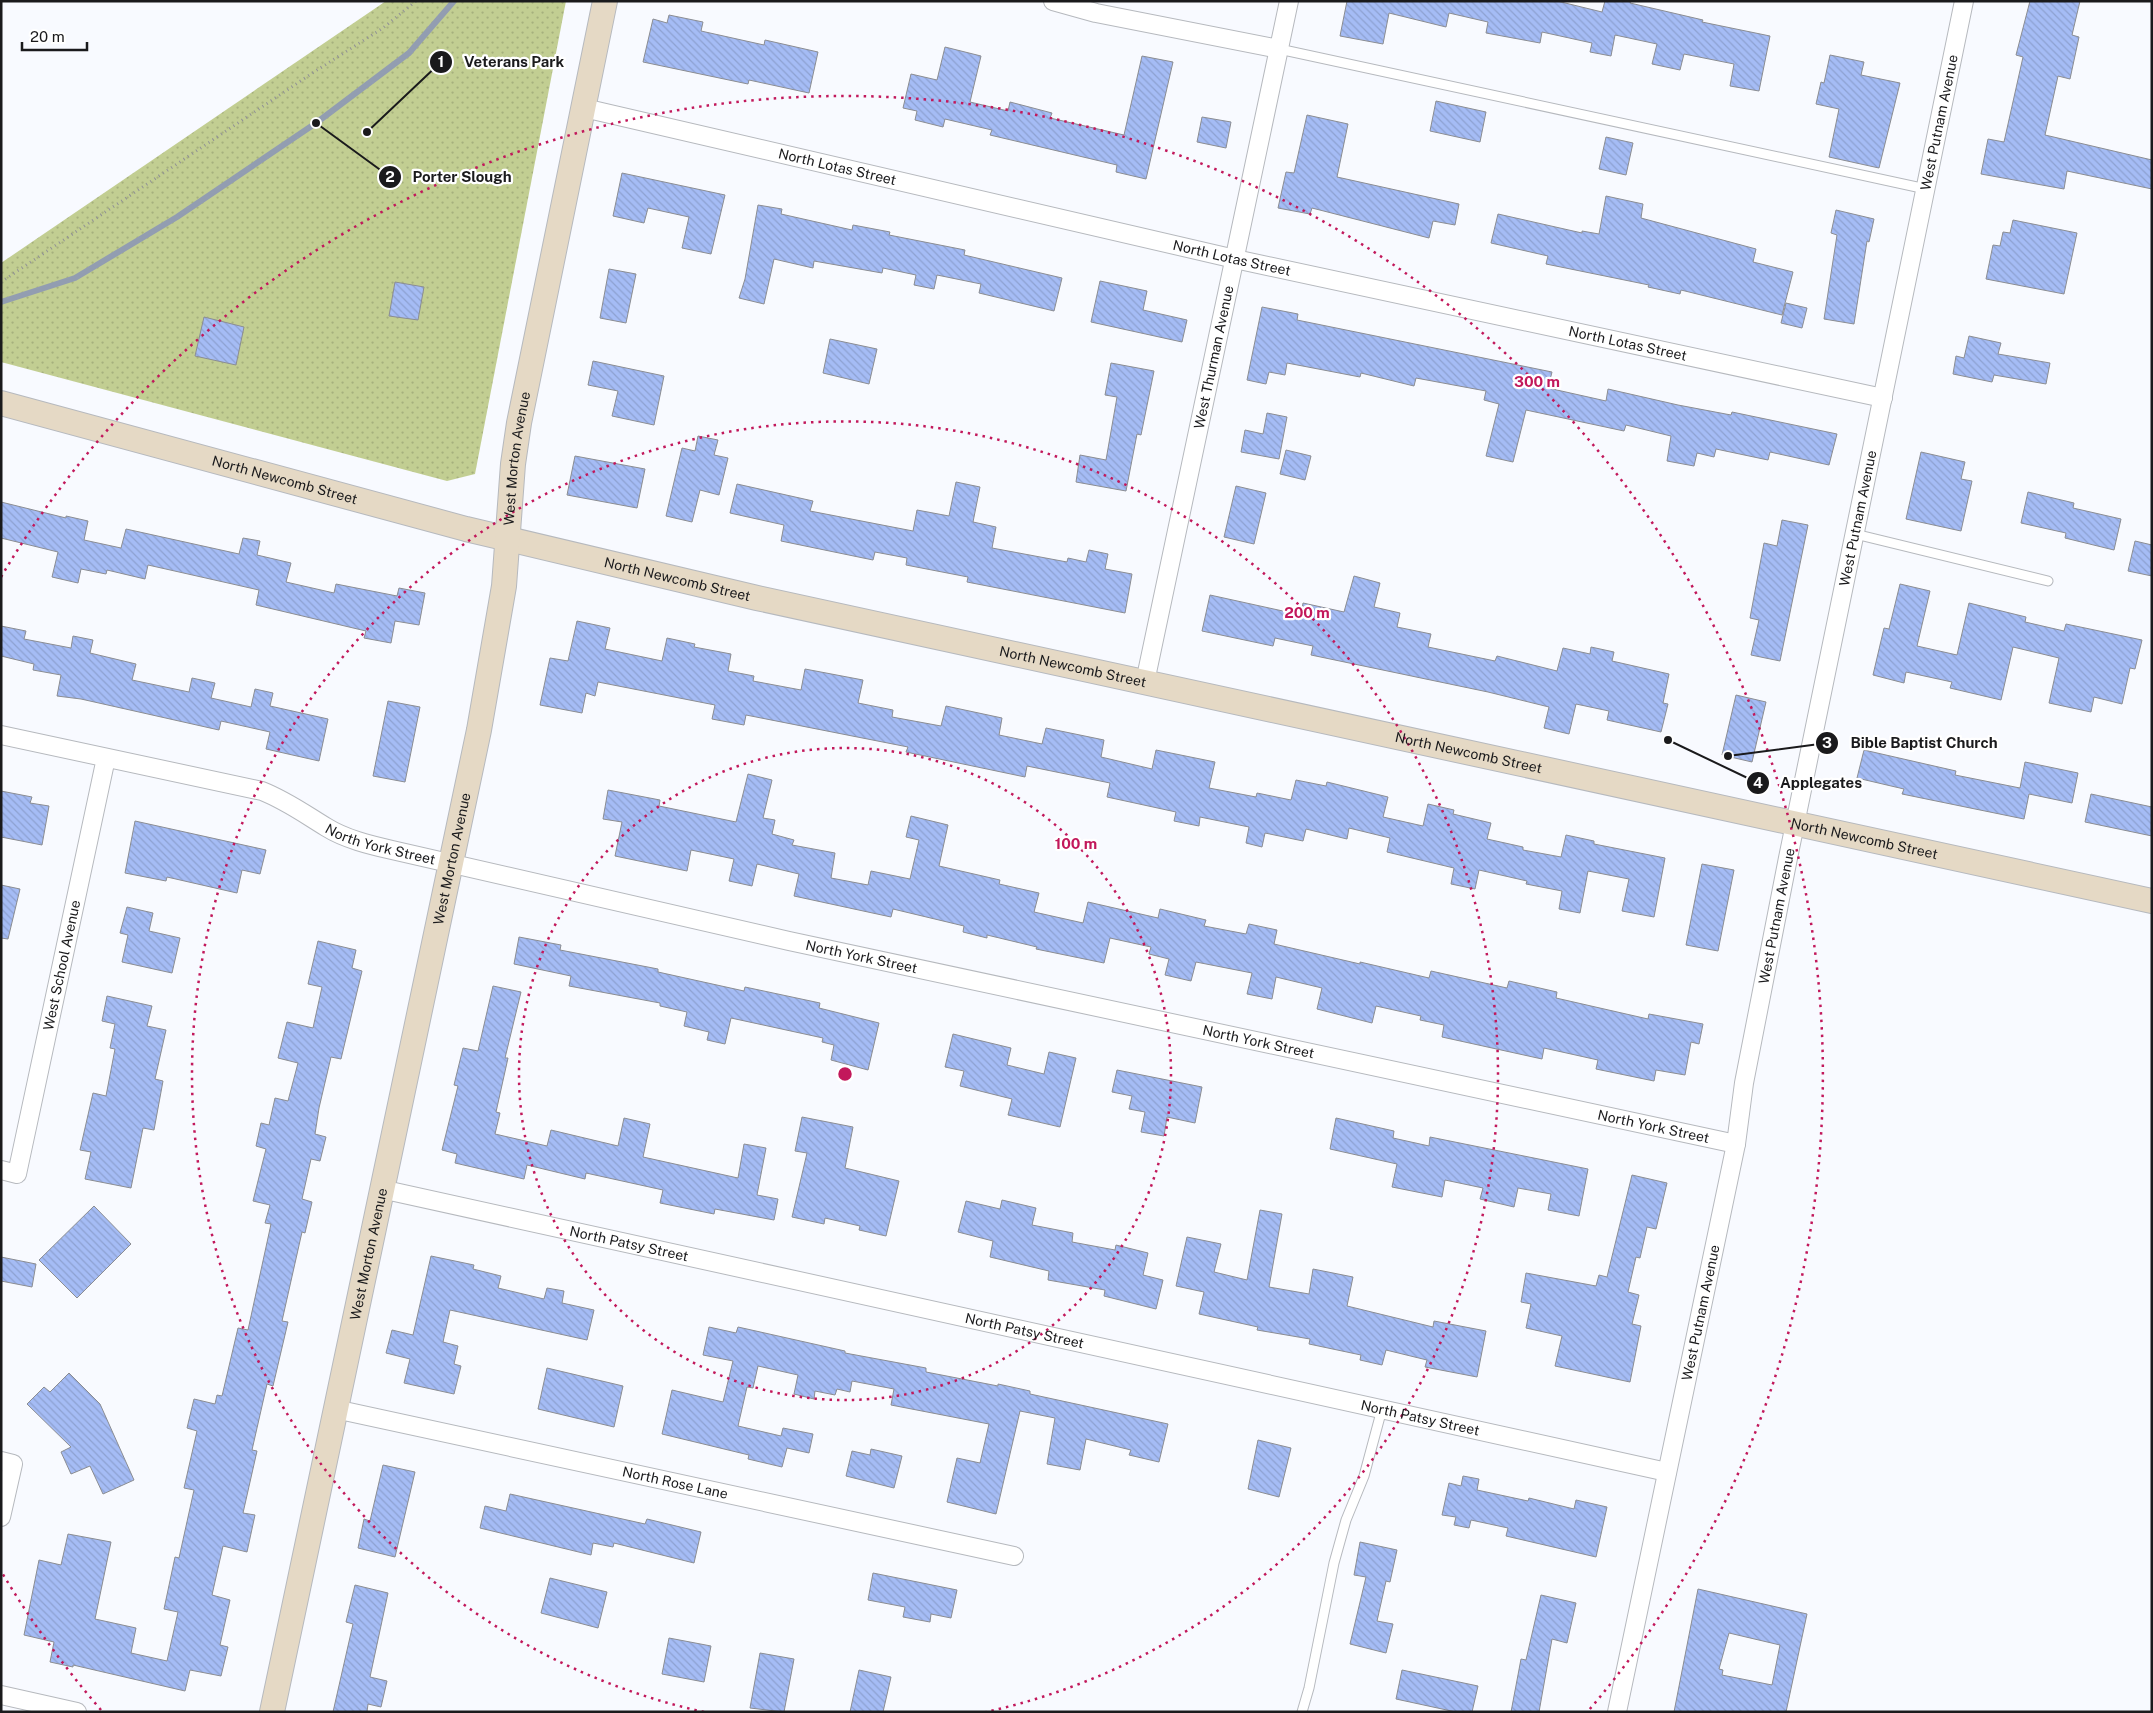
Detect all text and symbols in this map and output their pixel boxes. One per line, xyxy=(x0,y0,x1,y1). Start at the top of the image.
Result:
scale bar xyxy=(22,20,88,52)
text: 20 m xyxy=(30,28,65,45)
callout: Veterans Park xyxy=(429,47,574,77)
text: 1 xyxy=(438,53,444,70)
text: Veterans Park xyxy=(464,53,564,70)
street label: West Putnam Avenue xyxy=(1917,53,1961,192)
street label: North Lotas Street xyxy=(777,145,898,188)
callout: Porter Slough xyxy=(377,162,521,192)
text: 2 xyxy=(385,168,395,185)
text: Porter Slough xyxy=(412,168,512,185)
street label: North Lotas Street xyxy=(1171,237,1292,279)
street label: West Thurman Avenue xyxy=(1191,284,1237,430)
street label: North Lotas Street xyxy=(1567,323,1688,364)
text: 300 m xyxy=(1514,373,1560,390)
street label: West Morton Avenue xyxy=(501,390,533,526)
street label: West Putnam Avenue xyxy=(1836,449,1880,588)
street label: North Newcomb Street xyxy=(210,453,359,507)
street label: North Newcomb Street xyxy=(603,554,752,604)
text: 200 m xyxy=(1284,604,1330,621)
street label: North Newcomb Street xyxy=(998,643,1148,690)
callout: Bible Baptist Church xyxy=(1815,728,2007,758)
street label: North Newcomb Street xyxy=(1394,729,1544,776)
text: 3 xyxy=(1822,734,1832,751)
text: Bible Baptist Church xyxy=(1850,734,1998,751)
callout: Applegates xyxy=(1745,768,1872,798)
text: 4 xyxy=(1753,774,1763,791)
text: Applegates xyxy=(1780,774,1862,791)
street label: West Morton Avenue xyxy=(430,791,474,926)
street label: North Newcomb Street xyxy=(1789,815,1939,862)
street label: North York Street xyxy=(323,820,437,868)
text: 100 m xyxy=(1055,835,1097,852)
street label: West Putnam Avenue xyxy=(1756,846,1798,985)
street label: West School Avenue xyxy=(40,898,83,1032)
street label: North York Street xyxy=(804,937,919,976)
street label: North York Street xyxy=(1201,1022,1316,1061)
centre of rings xyxy=(836,1065,854,1083)
street label: North York Street xyxy=(1596,1107,1711,1146)
street label: West Morton Avenue xyxy=(347,1186,390,1322)
street label: North Patsy Street xyxy=(568,1223,690,1264)
street label: West Putnam Avenue xyxy=(1679,1243,1723,1382)
street label: North Patsy Street xyxy=(964,1310,1085,1351)
street label: North Patsy Street xyxy=(1359,1397,1481,1439)
street label: North Rose Lane xyxy=(621,1463,730,1502)

